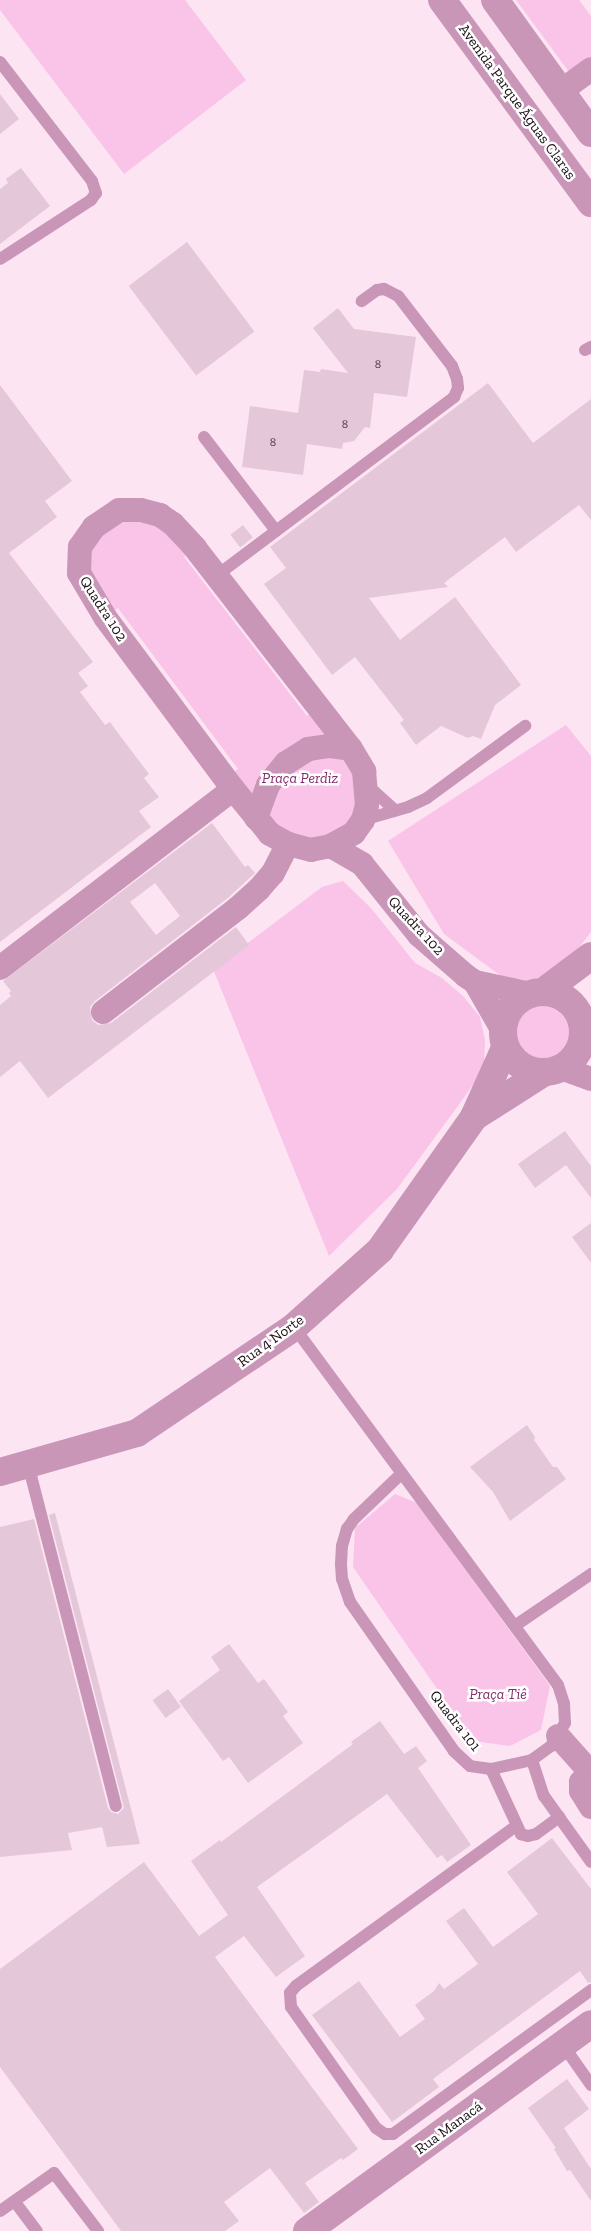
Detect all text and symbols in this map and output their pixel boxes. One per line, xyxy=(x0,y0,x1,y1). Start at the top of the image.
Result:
street label: Avenida Parque Águas Claras xyxy=(454,20,580,184)
house number: 8 xyxy=(375,358,381,372)
house number: 8 xyxy=(342,418,348,432)
house number: 8 xyxy=(270,436,276,450)
street label: Quadra 102 xyxy=(75,573,131,645)
park label: Praça Perdiz xyxy=(262,770,338,788)
street label: Quadra 102 xyxy=(384,893,448,959)
street label: Rua 4 Norte xyxy=(234,1311,308,1371)
park label: Praça Tiê xyxy=(469,1686,527,1704)
street label: Quadra 101 xyxy=(426,1687,484,1755)
street label: Rua Manacá xyxy=(412,2098,486,2158)

